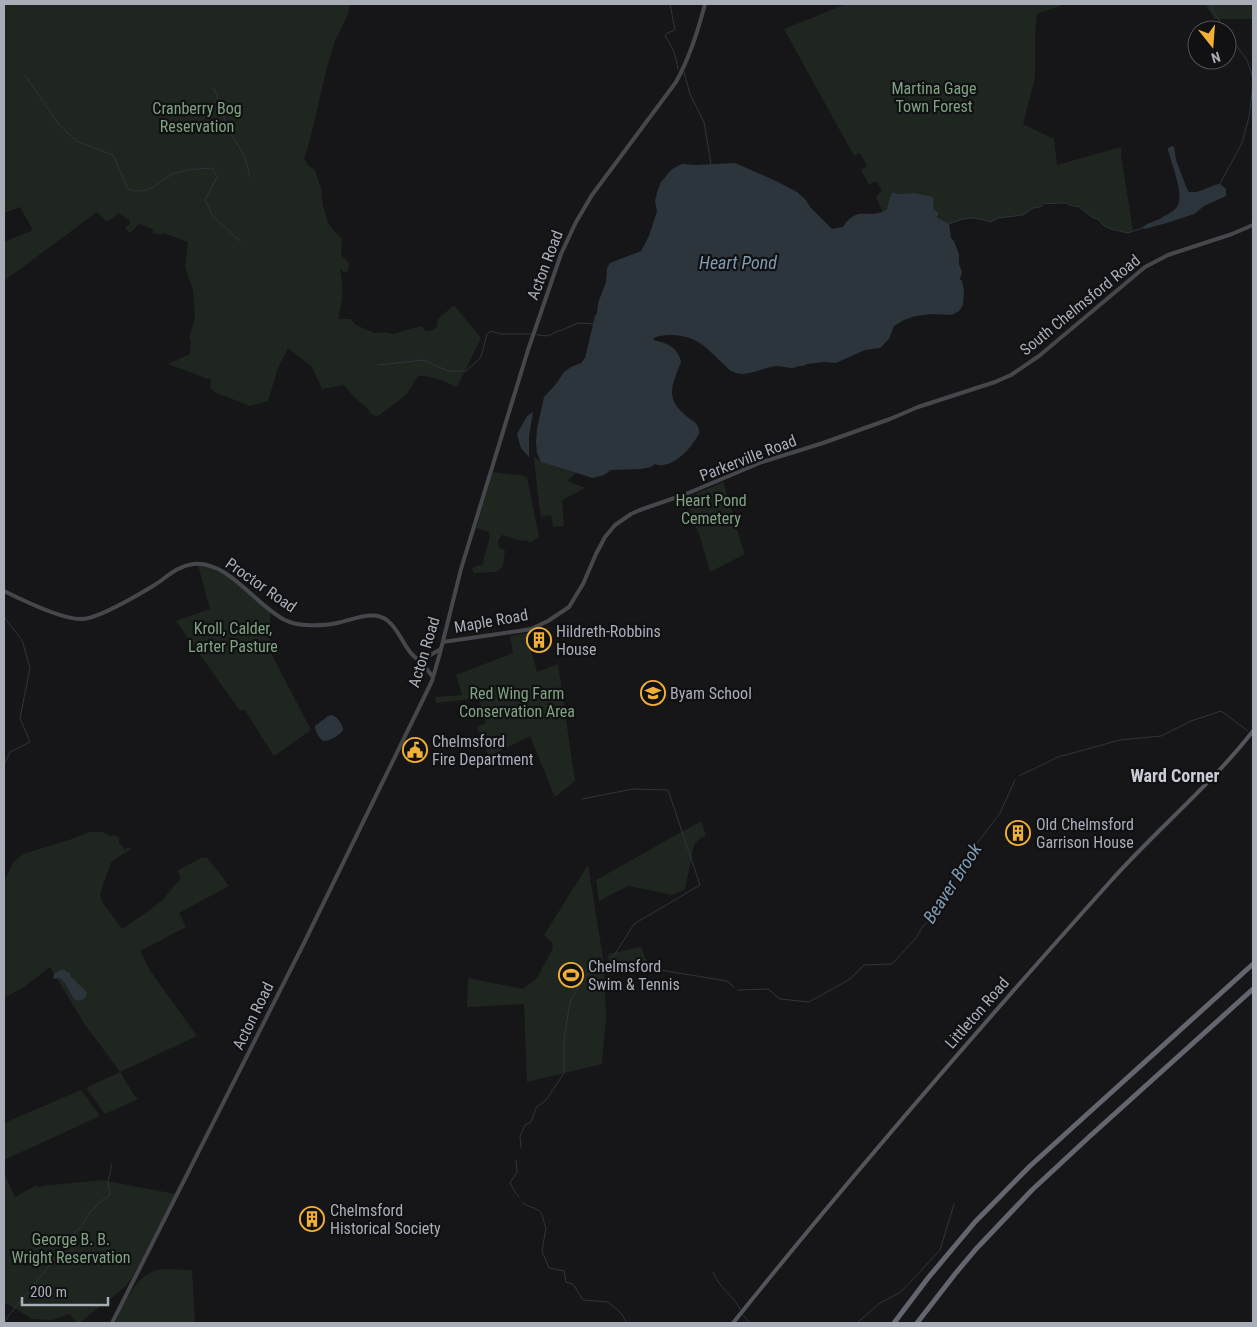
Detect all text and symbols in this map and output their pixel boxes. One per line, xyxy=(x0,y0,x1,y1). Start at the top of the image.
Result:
north arrow xyxy=(1187,20,1237,70)
text: N xyxy=(1209,49,1222,66)
park label: Martina Gage Town Forest xyxy=(891,79,977,116)
park label: Cranberry Bog Reservation xyxy=(152,99,242,136)
street label: Acton Road xyxy=(523,228,567,302)
street label: South Chelmsford Road xyxy=(1016,251,1144,359)
water label: Heart Pond xyxy=(699,252,777,273)
street label: Parkerville Road xyxy=(697,431,799,485)
park label: Heart Pond Cemetery xyxy=(675,491,747,528)
street label: Proctor Road xyxy=(222,554,300,616)
street label: Maple Road xyxy=(453,605,529,637)
street label: Acton Road xyxy=(404,614,444,690)
park label: Kroll, Calder, Larter Pasture xyxy=(188,619,278,656)
place label: Hildreth-Robbins House xyxy=(556,622,661,659)
building icon: Hildreth-Robbins House xyxy=(526,627,552,653)
school or university icon: Byam School xyxy=(640,680,666,706)
park label: Red Wing Farm Conservation Area xyxy=(459,684,575,721)
place label: Byam School xyxy=(670,684,752,703)
place label: Chelmsford Fire Department xyxy=(432,732,534,769)
public building icon: Chelmsford Fire Department xyxy=(402,737,428,763)
district label: Ward Corner xyxy=(1130,765,1220,786)
place label: Old Chelmsford Garrison House xyxy=(1036,815,1134,852)
building icon: Old Chelmsford Garrison House xyxy=(1005,820,1031,846)
water label: Beaver Brook xyxy=(918,838,986,927)
place label: Chelmsford Swim & Tennis xyxy=(588,957,680,994)
sports icon: Chelmsford Swim & Tennis xyxy=(558,962,584,988)
street label: Littleton Road xyxy=(941,974,1013,1052)
street label: Acton Road xyxy=(229,979,277,1053)
place label: Chelmsford Historical Society xyxy=(330,1201,441,1238)
building icon: Chelmsford Historical Society xyxy=(299,1206,325,1232)
park label: George B. B. Wright Reservation xyxy=(12,1230,130,1267)
scale bar xyxy=(22,1274,109,1306)
text: 200 m xyxy=(30,1283,67,1301)

